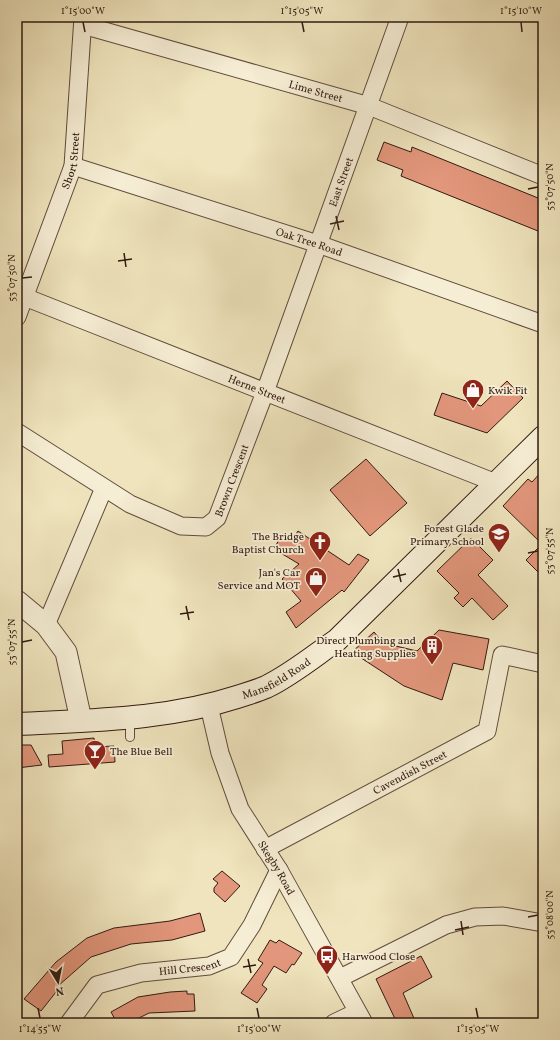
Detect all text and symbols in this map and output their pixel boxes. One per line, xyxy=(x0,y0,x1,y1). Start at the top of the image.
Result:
text: 1°15'00"W xyxy=(61,4,105,18)
text: 1°15'05"W xyxy=(281,4,323,18)
text: 1°15'10"W xyxy=(500,4,542,18)
street label: Lime Street xyxy=(287,78,344,107)
street label: Short Street xyxy=(59,132,84,192)
street label: East Street xyxy=(326,155,358,209)
text: 53°07'50"N xyxy=(543,163,557,211)
street label: Oak Tree Road xyxy=(273,225,344,261)
text: 53°07'50"N xyxy=(5,254,19,302)
street label: Herne Street xyxy=(225,372,288,408)
shop icon: Kwik Fit xyxy=(460,377,486,410)
place label: Kwik Fit xyxy=(488,384,528,399)
street label: Brown Crescent xyxy=(212,442,253,520)
school or university icon: Forest Glade Primary School xyxy=(486,521,512,554)
place label: Forest Glade Primary School xyxy=(410,522,484,550)
text: 53°07'55"N xyxy=(543,527,557,574)
church icon: The Bridge Baptist Church xyxy=(307,529,333,562)
place label: The Bridge Baptist Church xyxy=(232,530,304,558)
shop icon: Jan's Car Service and MOT xyxy=(303,565,329,598)
place label: Jan's Car Service and MOT xyxy=(218,566,301,594)
text: 53°07'55"N xyxy=(5,618,19,665)
building icon: Direct Plumbing and Heating Supplies xyxy=(419,633,445,666)
place label: Direct Plumbing and Heating Supplies xyxy=(316,634,416,662)
street label: Mansfield Road xyxy=(241,655,314,704)
bar icon: The Blue Bell xyxy=(82,738,108,771)
place label: The Blue Bell xyxy=(110,745,173,760)
street label: Cavendish Street xyxy=(371,747,450,799)
street label: Skegby Road xyxy=(253,838,298,898)
text: 53°08'00"N xyxy=(543,890,557,940)
bus stop icon: Harwood Close xyxy=(314,943,340,976)
place label: Harwood Close xyxy=(342,950,415,965)
street label: Hill Crescent xyxy=(158,956,224,980)
north arrow xyxy=(38,962,78,1002)
text: N xyxy=(54,982,65,998)
text: 1°14'55"W xyxy=(19,1022,61,1036)
text: 1°15'00"W xyxy=(237,1022,281,1036)
text: 1°15'05"W xyxy=(457,1022,499,1036)

